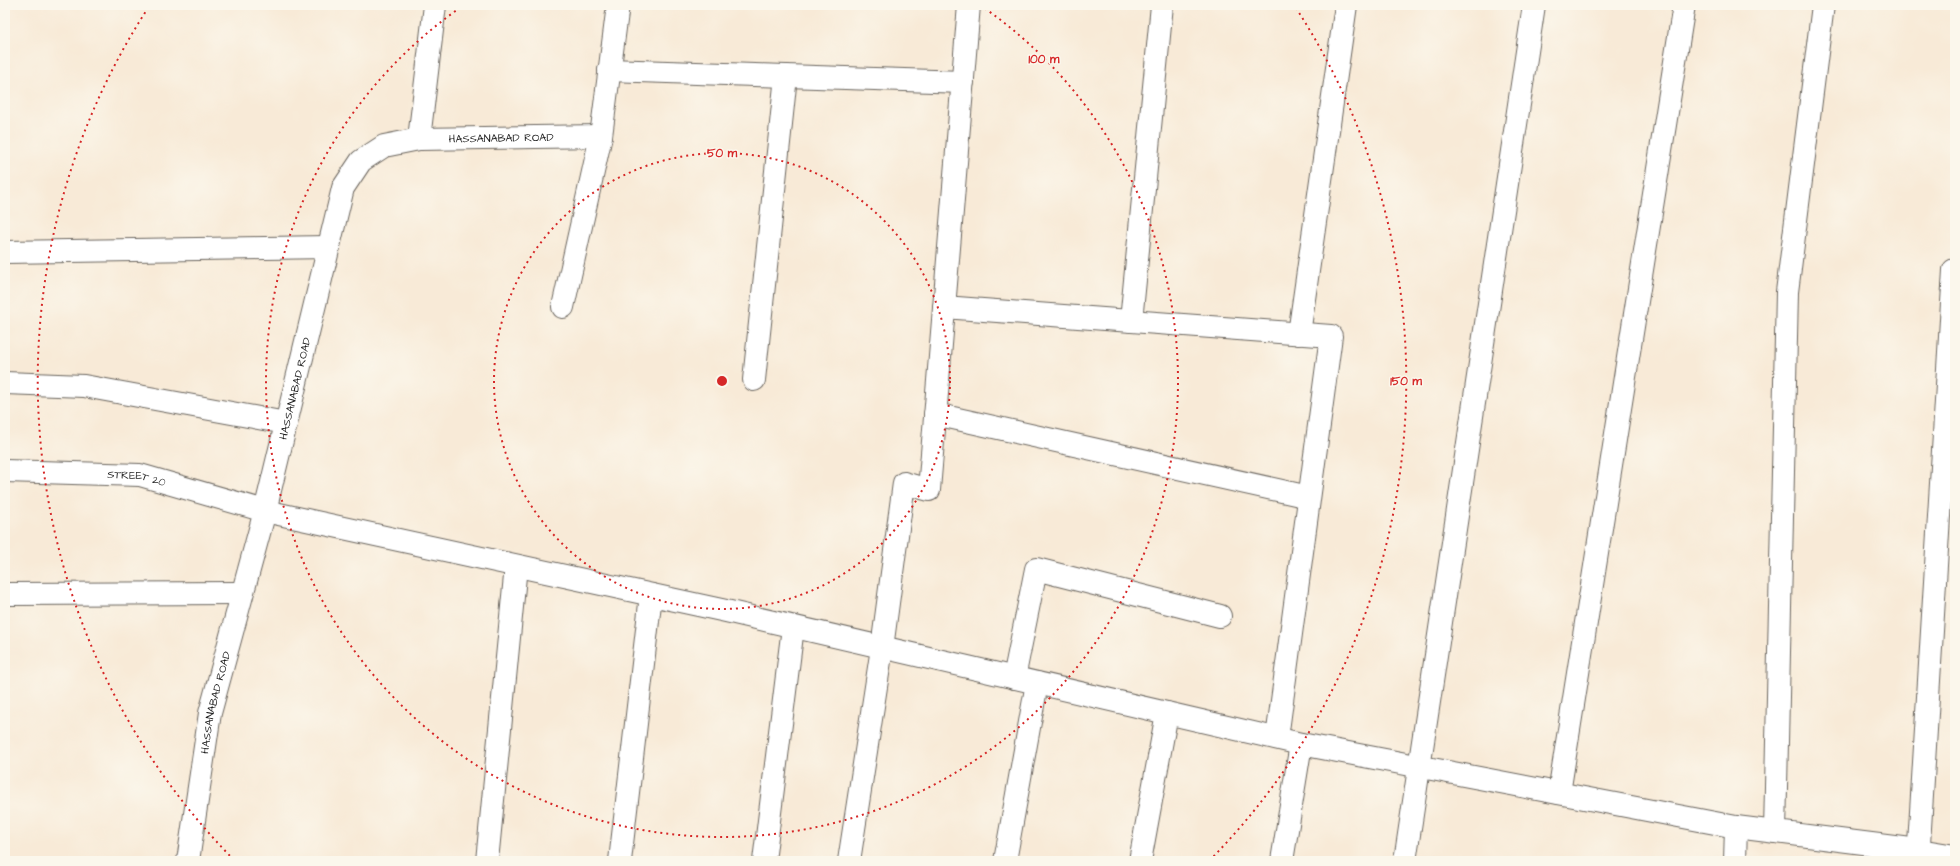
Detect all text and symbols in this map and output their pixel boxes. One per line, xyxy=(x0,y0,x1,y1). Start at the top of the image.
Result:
text: 100 m xyxy=(1029,51,1060,68)
street label: HASSANABAD ROAD xyxy=(449,130,554,147)
text: 50 m xyxy=(707,145,738,162)
street label: HASSANABAD ROAD xyxy=(275,336,315,441)
text: 150 m xyxy=(1390,373,1423,390)
centre of rings xyxy=(715,374,729,388)
street label: STREET 20 xyxy=(107,467,168,490)
street label: HASSANABAD ROAD xyxy=(197,650,234,755)

